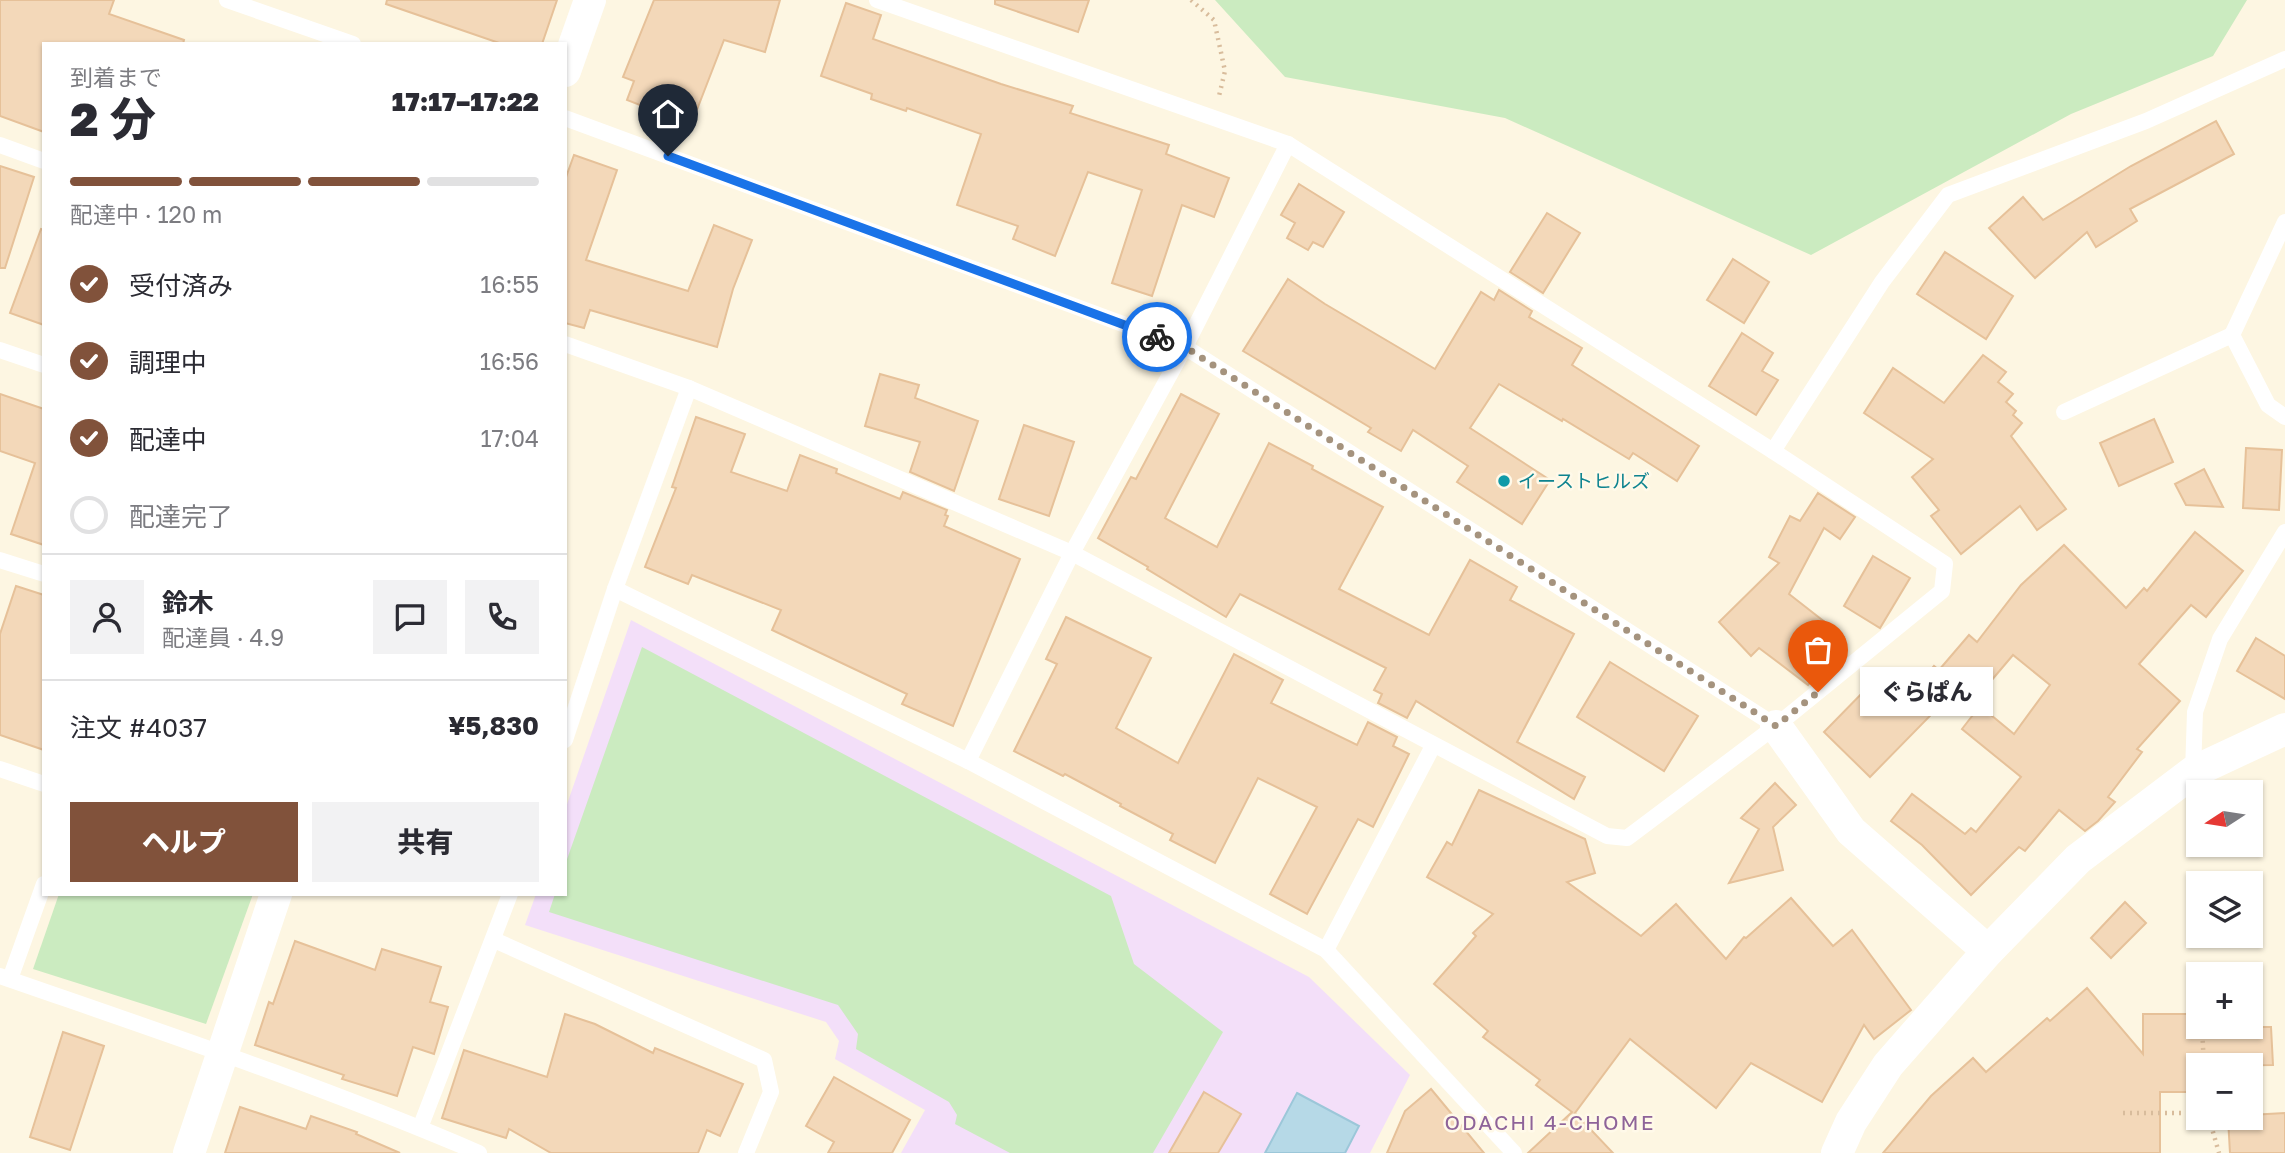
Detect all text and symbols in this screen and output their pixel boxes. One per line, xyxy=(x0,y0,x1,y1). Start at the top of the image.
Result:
text: 到着まで xyxy=(70,63,162,91)
pin xyxy=(638,84,698,156)
text: 17:17–17:22 xyxy=(392,86,539,117)
text: 2 分 xyxy=(70,91,156,146)
icon: home xyxy=(649,95,687,133)
text: 配達中 · 120 m xyxy=(70,200,222,228)
icon: check xyxy=(70,265,108,303)
text: 受付済み xyxy=(129,270,233,301)
text: 16:55 xyxy=(480,270,539,298)
courier xyxy=(1122,302,1192,372)
icon: bike xyxy=(1138,318,1176,356)
icon: check xyxy=(70,342,108,380)
text: 調理中 xyxy=(129,347,207,378)
text: 16:56 xyxy=(480,347,539,375)
icon: check xyxy=(70,419,108,457)
text: 配達中 xyxy=(129,424,207,455)
text: 17:04 xyxy=(480,424,539,452)
place label: イーストヒルズ xyxy=(1518,469,1650,492)
marker: イーストヒルズ xyxy=(1496,473,1512,489)
text: 配達完了 xyxy=(129,501,233,532)
button: person xyxy=(70,580,144,654)
button: chat xyxy=(373,580,447,654)
button: phone xyxy=(465,580,539,654)
text: 鈴木 xyxy=(162,587,214,618)
pin xyxy=(1788,620,1848,692)
text: 配達員 · 4.9 xyxy=(162,623,284,651)
icon: bag xyxy=(1799,631,1837,669)
callout: ぐらぱん xyxy=(1860,668,1993,716)
text: ぐらぱん xyxy=(1881,677,1973,705)
text: ¥5,830 xyxy=(448,710,539,741)
text: 注文 #4037 xyxy=(70,712,207,743)
north arrow xyxy=(2186,780,2263,858)
map controls xyxy=(2186,780,2263,1130)
button: ヘルプ xyxy=(70,802,298,882)
button: 共有 xyxy=(312,802,539,882)
button: layers xyxy=(2186,871,2263,948)
button: + xyxy=(2186,962,2263,1039)
button: − xyxy=(2186,1053,2263,1130)
district label: ODACHI 4-CHOME xyxy=(1445,1109,1656,1135)

